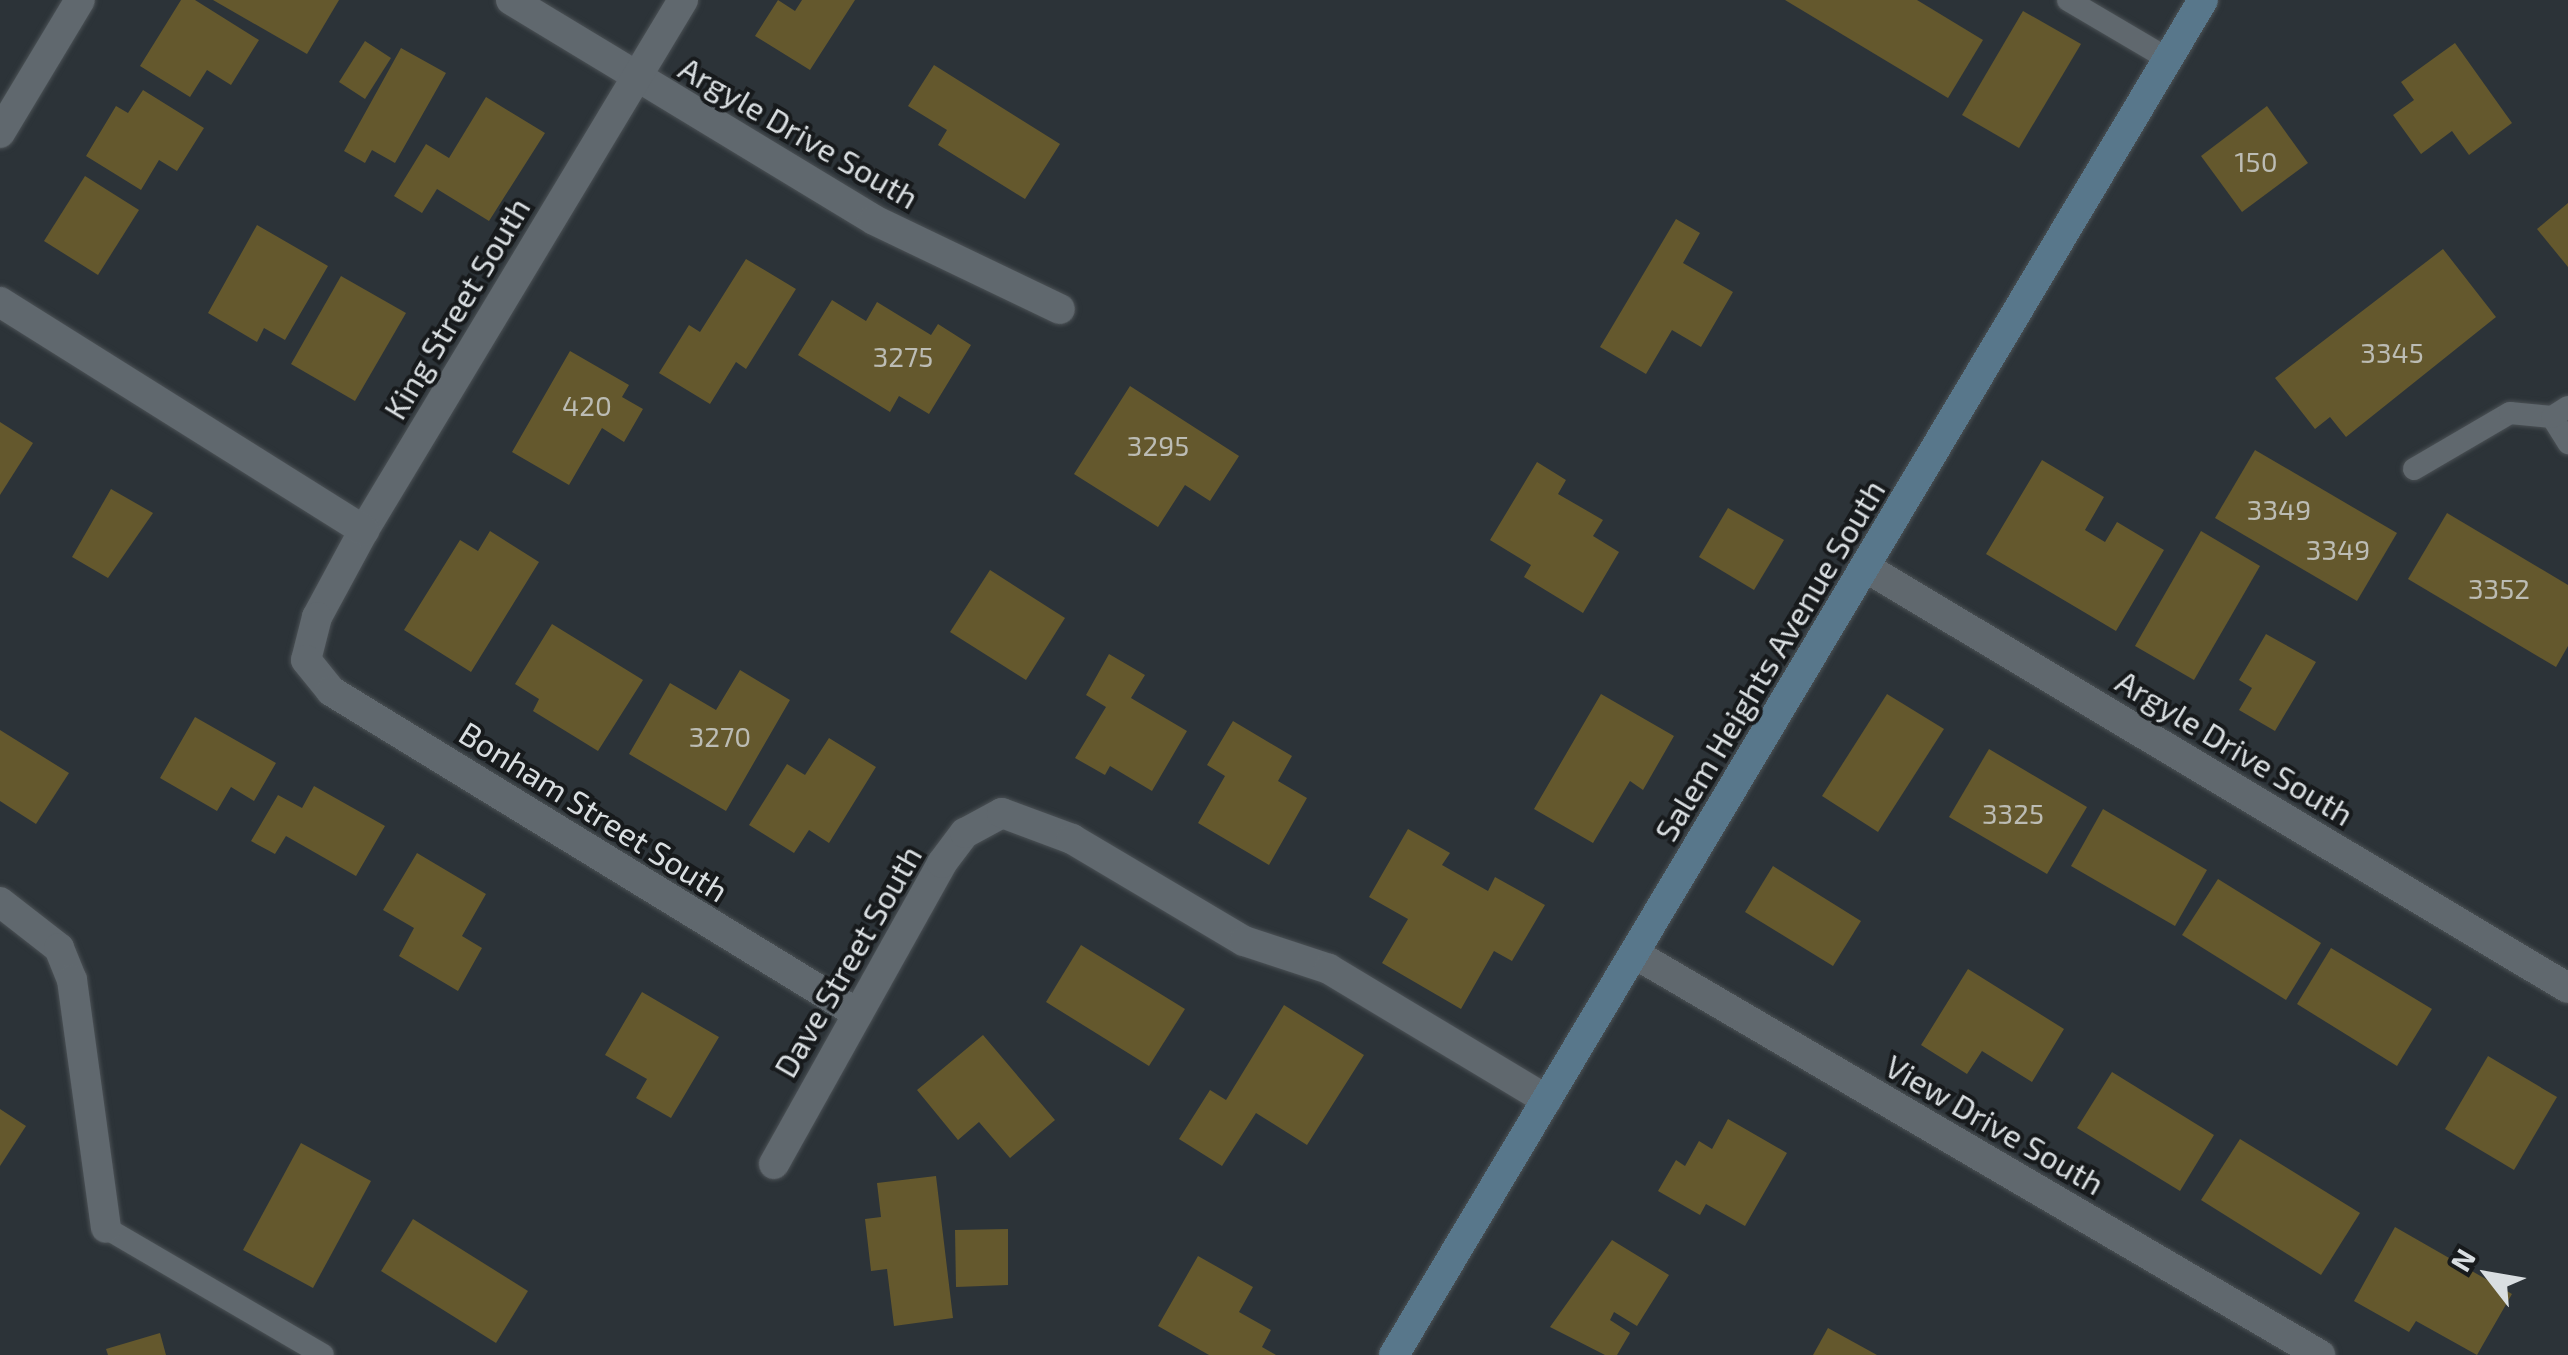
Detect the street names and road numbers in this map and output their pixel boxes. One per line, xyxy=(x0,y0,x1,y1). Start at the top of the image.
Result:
street label: Argyle Drive South xyxy=(673,48,925,216)
street label: King Street South xyxy=(375,190,537,426)
street label: Salem Heights Avenue South xyxy=(1646,472,1892,848)
street label: Argyle Drive South xyxy=(2110,661,2360,833)
street label: Bonham Street South xyxy=(453,713,735,909)
street label: Dave Street South xyxy=(765,838,929,1084)
street label: View Drive South xyxy=(1879,1046,2111,1202)

